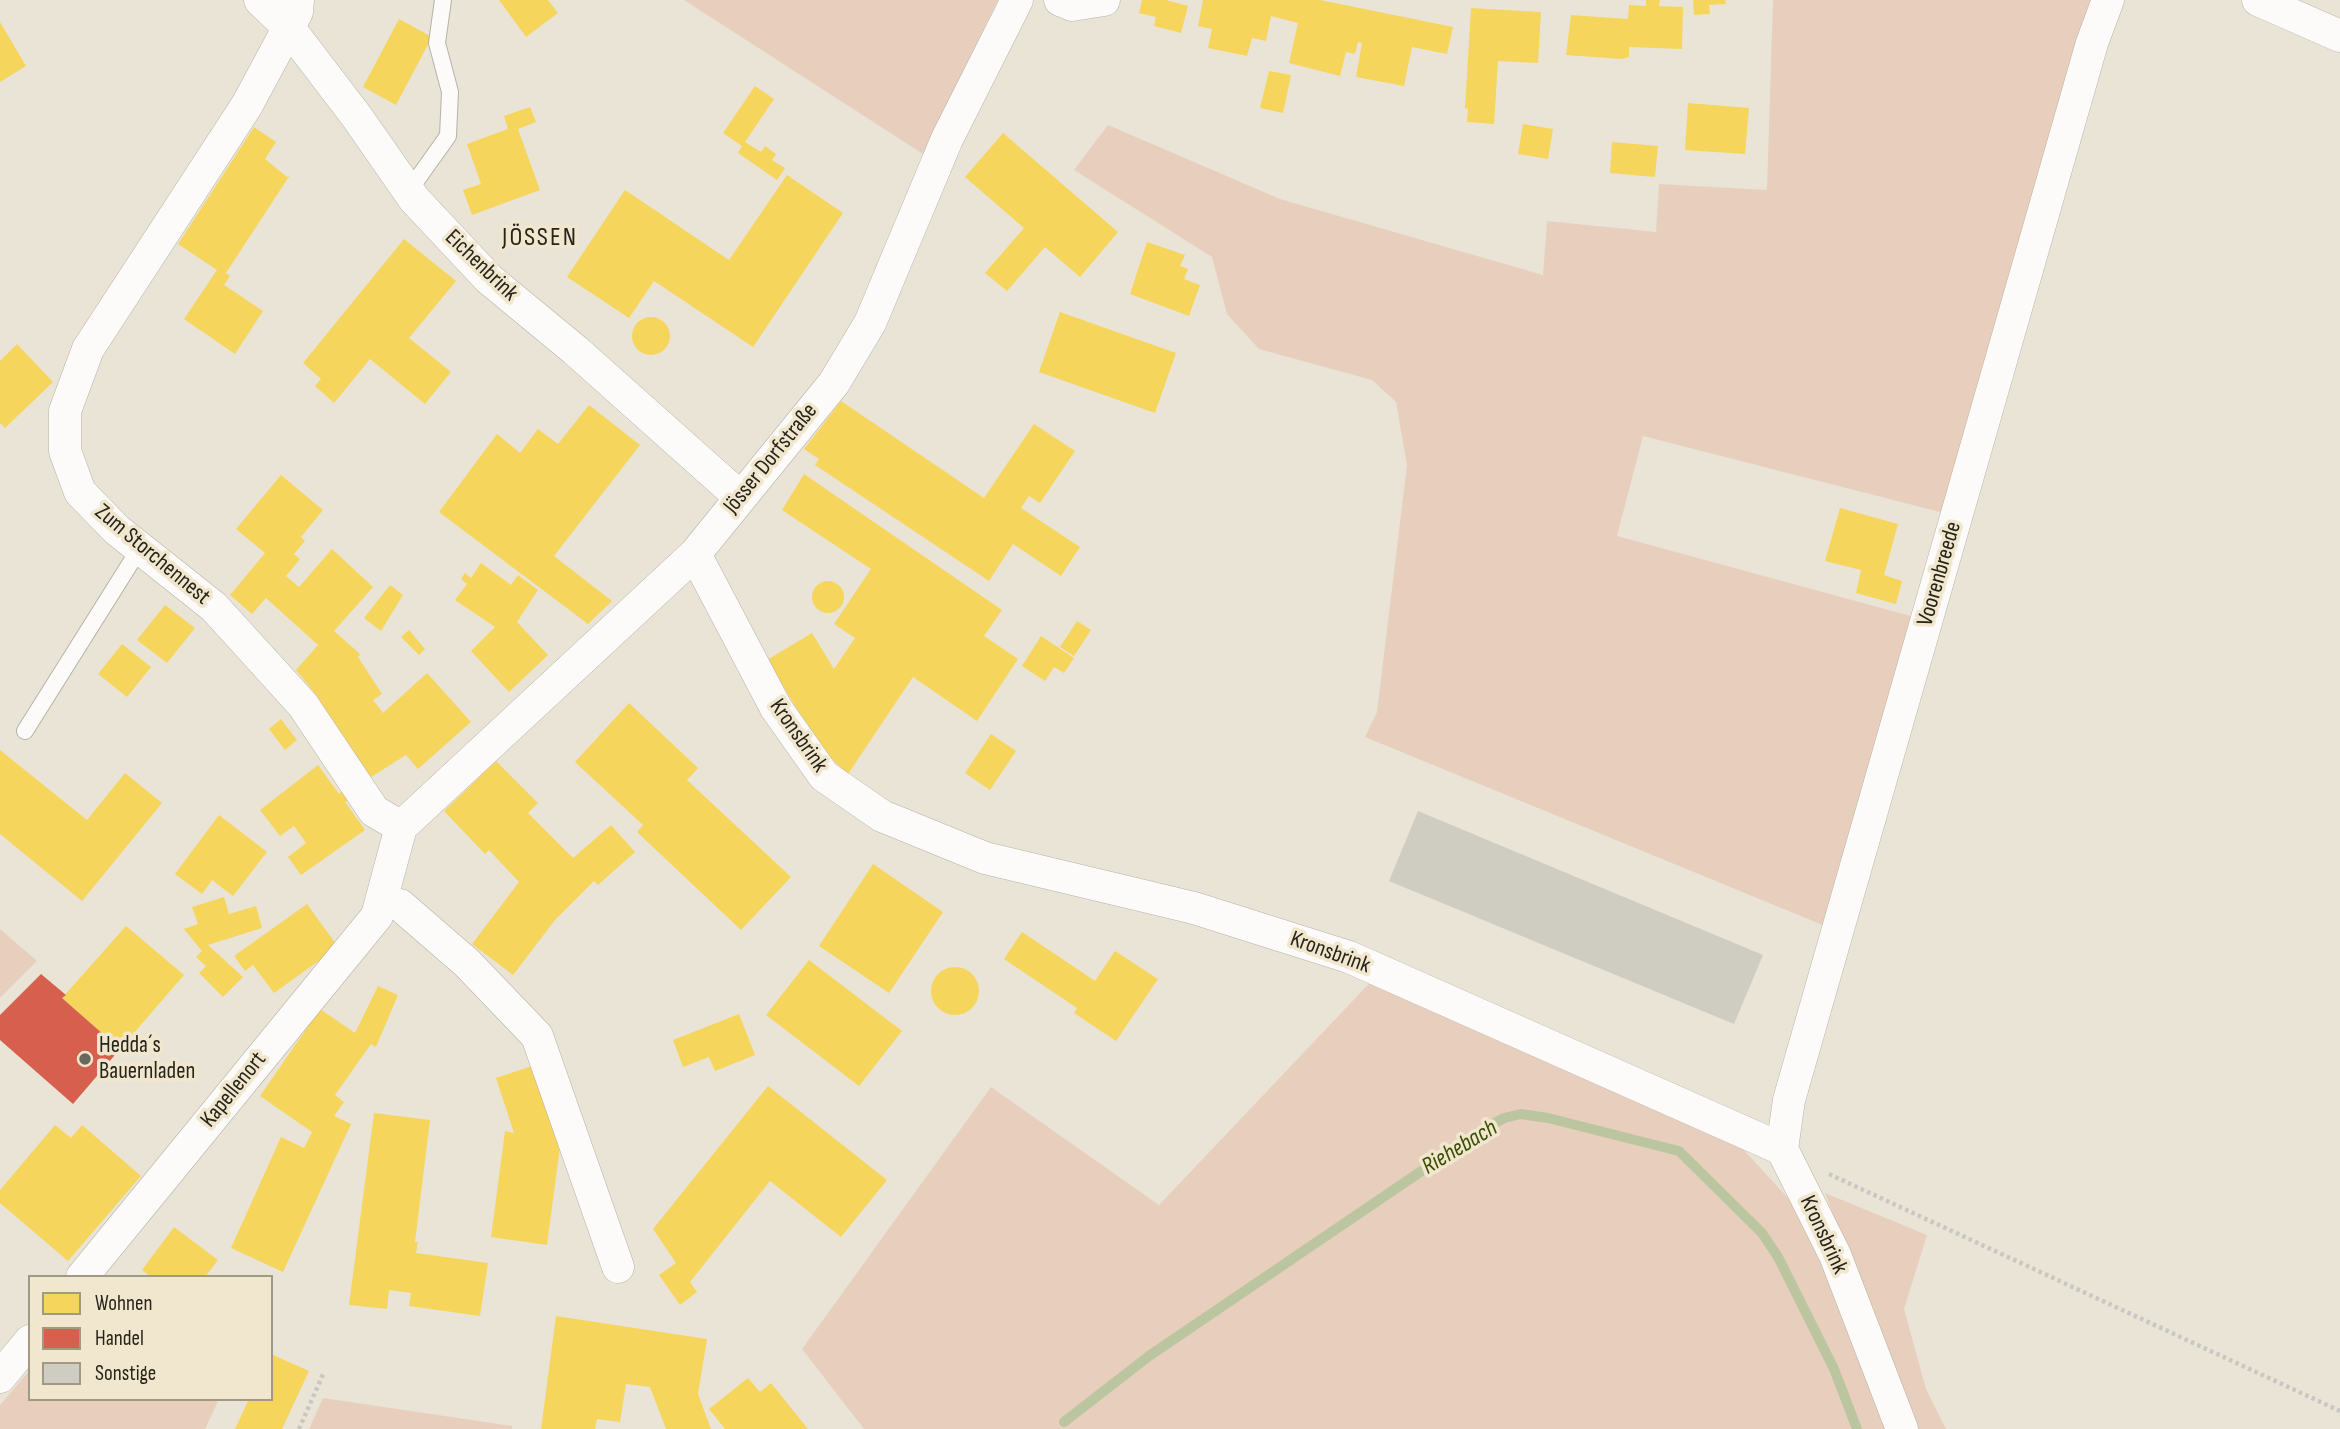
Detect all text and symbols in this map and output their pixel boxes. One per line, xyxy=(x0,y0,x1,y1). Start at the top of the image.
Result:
district label: JÖSSEN xyxy=(503,222,577,254)
street label: Eichenbrink xyxy=(439,224,523,308)
street label: Jösser Dorfstraße xyxy=(718,398,824,520)
street label: Zum Storchennest xyxy=(89,499,215,611)
street label: Voorenbreede xyxy=(1912,519,1968,629)
street label: Kronsbrink xyxy=(763,694,833,778)
street label: Kronsbrink xyxy=(1286,926,1374,980)
place label: Hedda´s Bauernladen xyxy=(99,1032,195,1086)
street label: Kapellenort xyxy=(195,1047,273,1133)
marker: Hedda´s Bauernladen xyxy=(77,1051,93,1067)
water label: Riehebach xyxy=(1417,1114,1503,1182)
street label: Kronsbrink xyxy=(1793,1191,1853,1279)
legend xyxy=(28,1275,273,1401)
text: Wohnen xyxy=(95,1291,152,1316)
text: Handel xyxy=(95,1326,144,1351)
text: Sonstige xyxy=(95,1361,156,1386)

